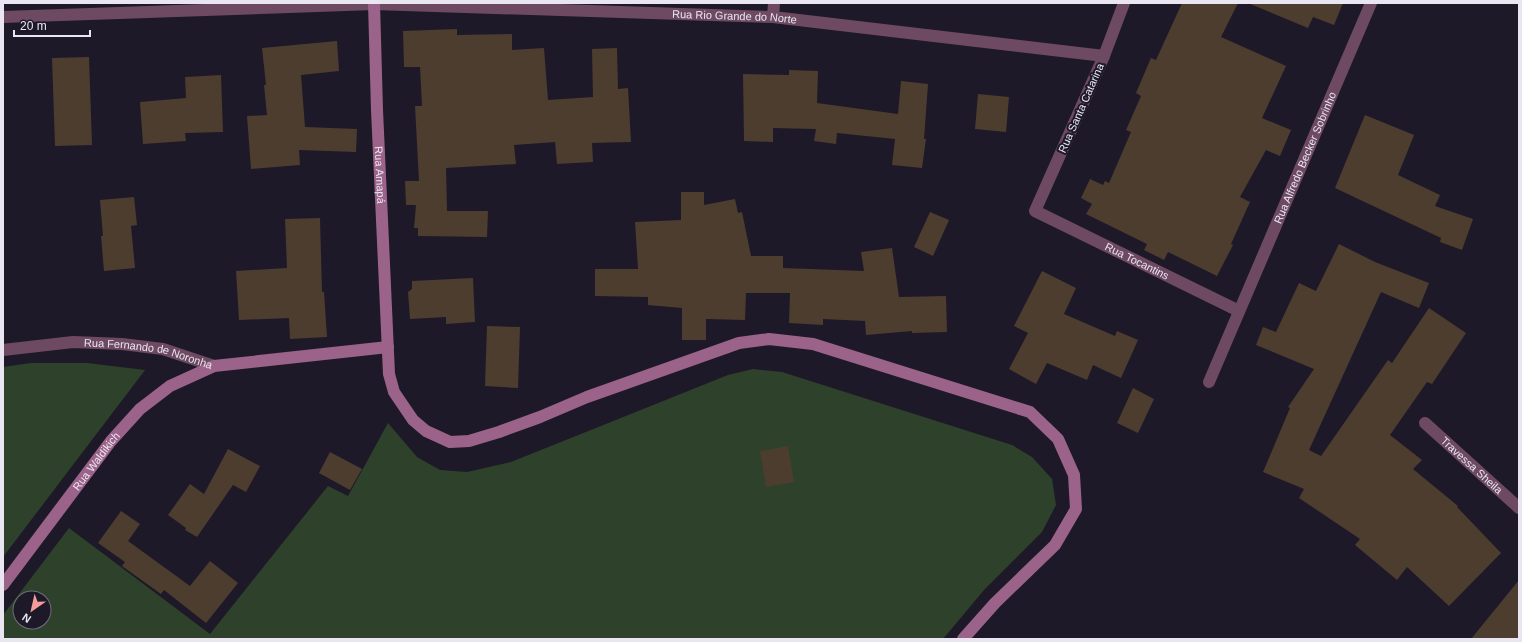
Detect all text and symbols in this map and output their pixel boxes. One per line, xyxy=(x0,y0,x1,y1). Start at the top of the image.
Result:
street label: Rua Rio Grande do Norte xyxy=(672,8,798,26)
scale bar xyxy=(14,12,90,38)
text: 20 m xyxy=(20,19,47,33)
street label: Rua Santa Catarina xyxy=(1056,61,1106,155)
street label: Rua Alfredo Becker Sobrinho xyxy=(1271,90,1338,225)
street label: Rua Amapá xyxy=(373,146,387,205)
street label: Rua Tocantins xyxy=(1103,240,1171,282)
street label: Rua Fernando de Noronha xyxy=(84,336,215,371)
street label: Rua Waldikich xyxy=(70,430,122,493)
street label: Travessa Sheila xyxy=(1439,434,1506,497)
north arrow xyxy=(12,590,52,630)
text: N xyxy=(20,611,33,625)

